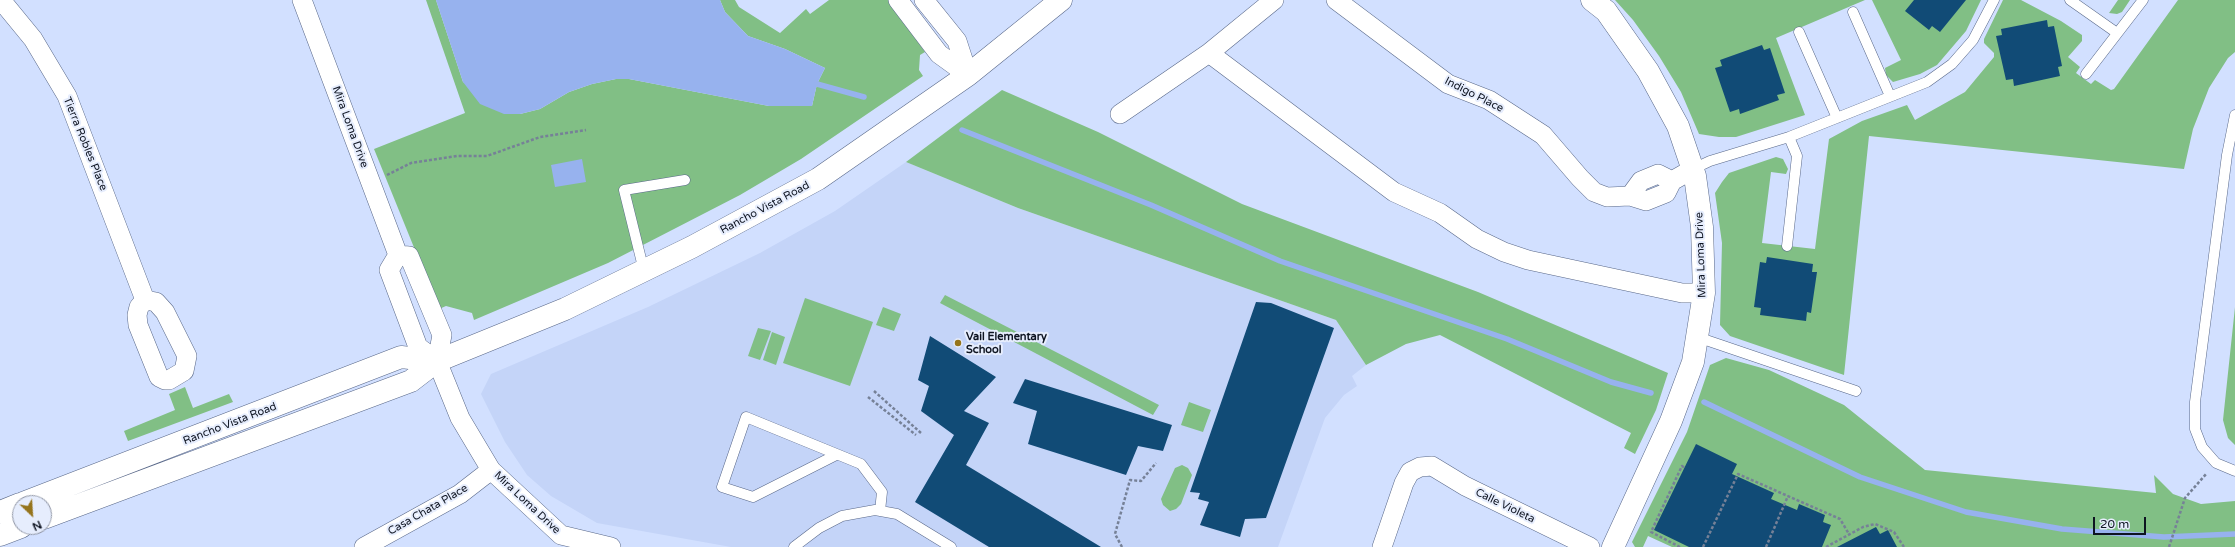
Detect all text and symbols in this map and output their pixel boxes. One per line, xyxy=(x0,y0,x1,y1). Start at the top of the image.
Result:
street label: Indigo Place xyxy=(1442,75,1506,115)
street label: Mira Loma Drive xyxy=(329,84,371,170)
street label: Tierra Robles Place xyxy=(60,95,110,193)
street label: Rancho Vista Road xyxy=(718,179,812,237)
street label: Mira Loma Drive xyxy=(1693,212,1709,298)
place label: Vail Elementary School xyxy=(966,330,1047,356)
marker: Vail Elementary School xyxy=(953,338,963,348)
street label: Rancho Vista Road xyxy=(181,400,279,448)
street label: Mira Loma Drive xyxy=(491,469,563,537)
street label: Casa Chata Place xyxy=(386,482,470,538)
street label: Calle Violeta xyxy=(1473,486,1537,526)
north arrow xyxy=(12,495,52,535)
scale bar xyxy=(2095,509,2148,535)
text: 20 m xyxy=(2100,517,2129,531)
text: N xyxy=(30,518,44,533)

